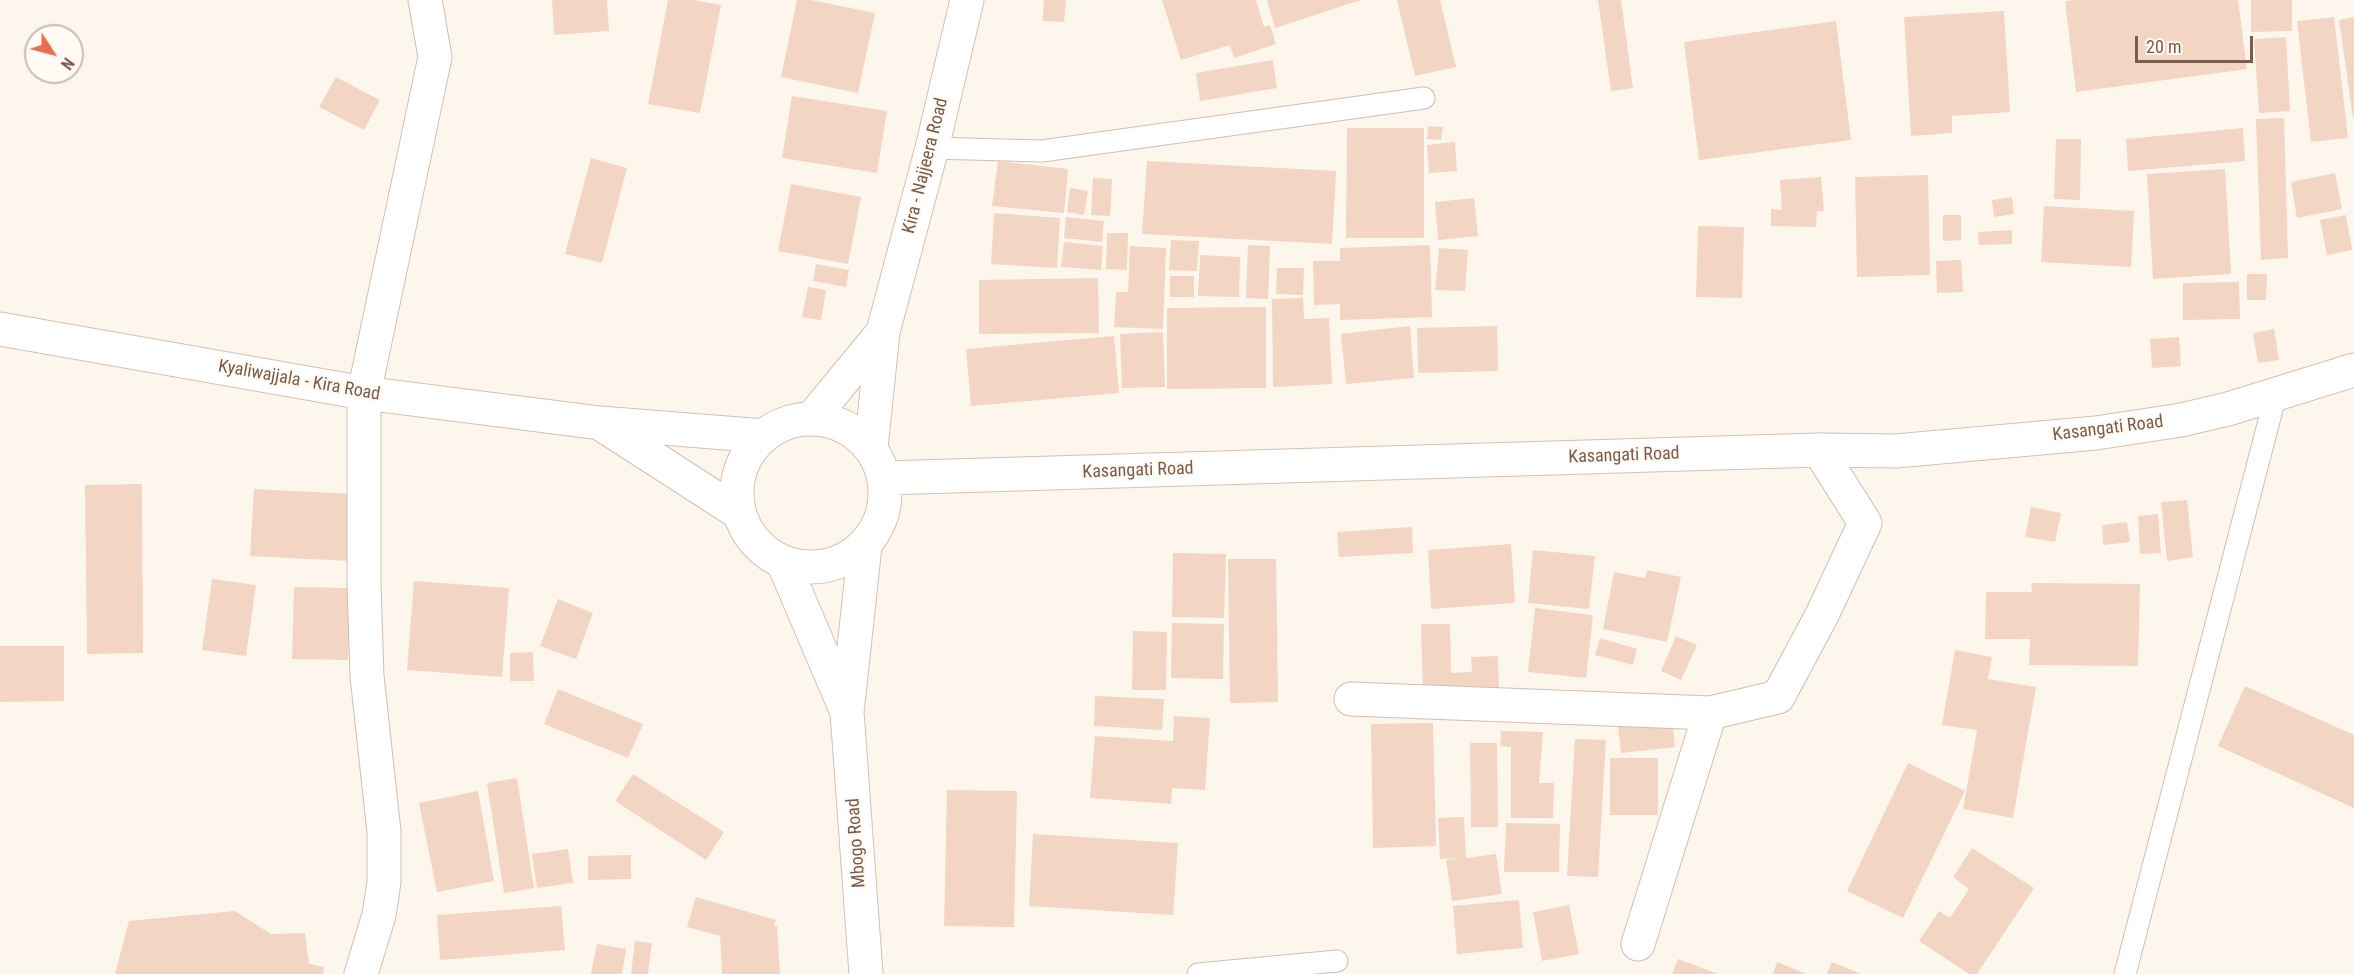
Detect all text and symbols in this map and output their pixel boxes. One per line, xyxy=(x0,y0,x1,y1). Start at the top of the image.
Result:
north arrow xyxy=(24,24,84,84)
scale bar xyxy=(2138,24,2256,62)
text: 20 m xyxy=(2146,36,2181,57)
text: N xyxy=(57,54,78,73)
street label: Kira - Najjeera Road xyxy=(899,96,953,236)
street label: Kyaliwajjala - Kira Road xyxy=(216,356,382,406)
street label: Kasangati Road xyxy=(2051,412,2165,446)
street label: Kasangati Road xyxy=(1568,443,1680,469)
street label: Kasangati Road xyxy=(1082,458,1194,484)
street label: Mbogo Road xyxy=(843,798,871,888)

